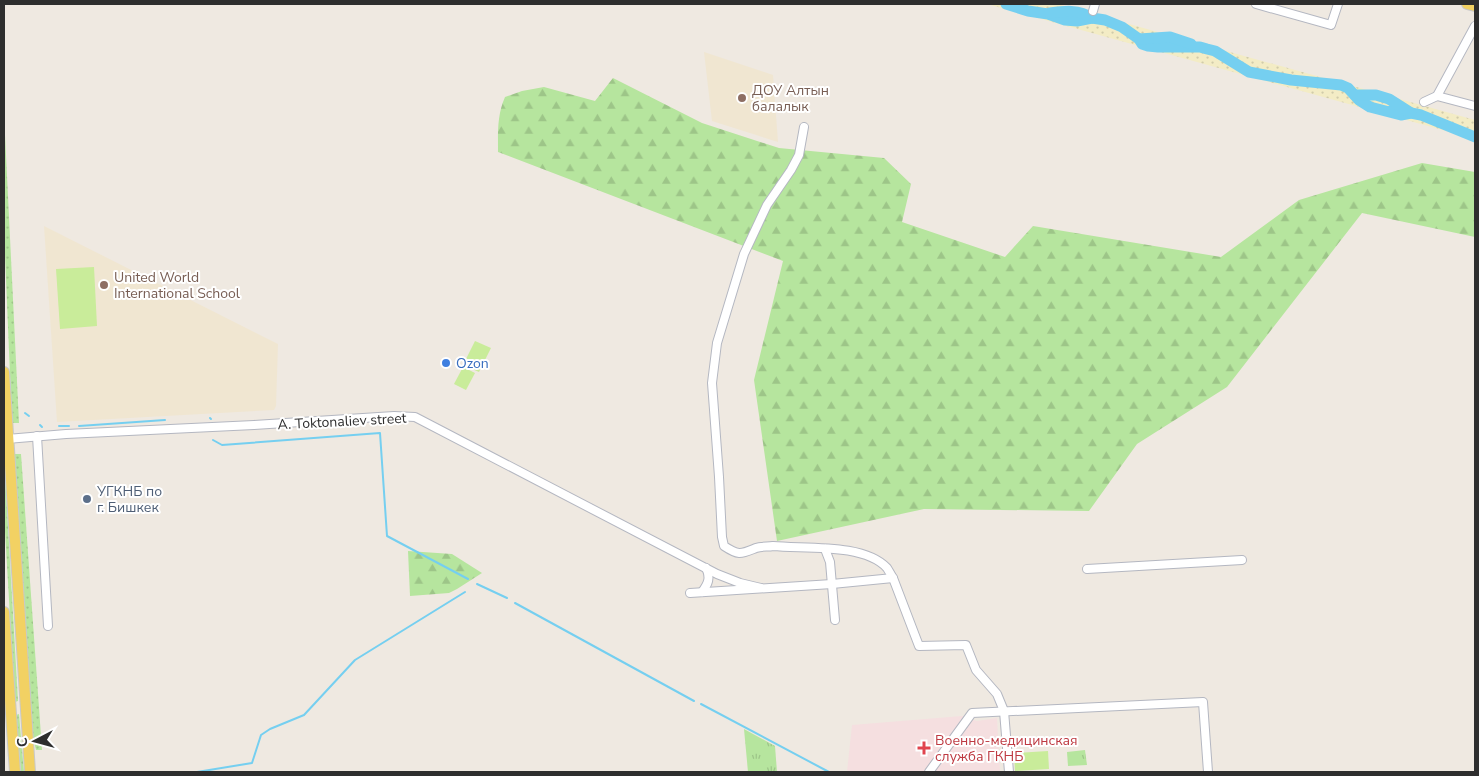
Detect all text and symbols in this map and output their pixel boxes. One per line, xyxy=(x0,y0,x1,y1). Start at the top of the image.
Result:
place label: ДОУ Алтын балалык xyxy=(752,81,829,116)
marker: ДОУ Алтын балалык xyxy=(736,92,748,104)
place label: United World International School xyxy=(114,268,241,303)
marker: United World International School xyxy=(98,279,110,291)
place label: Ozon xyxy=(456,354,489,373)
marker: Ozon xyxy=(440,357,452,369)
street label: A. Toktonaliev street xyxy=(277,409,407,434)
place label: УГКНБ по г. Бишкек xyxy=(96,482,162,517)
marker: УГКНБ по г. Бишкек xyxy=(81,493,93,505)
north arrow xyxy=(10,716,60,766)
place label: Военно-медицинская служба ГКНБ xyxy=(935,731,1078,766)
text: С xyxy=(13,736,33,748)
marker: Военно-медицинская служба ГКНБ xyxy=(917,741,931,755)

